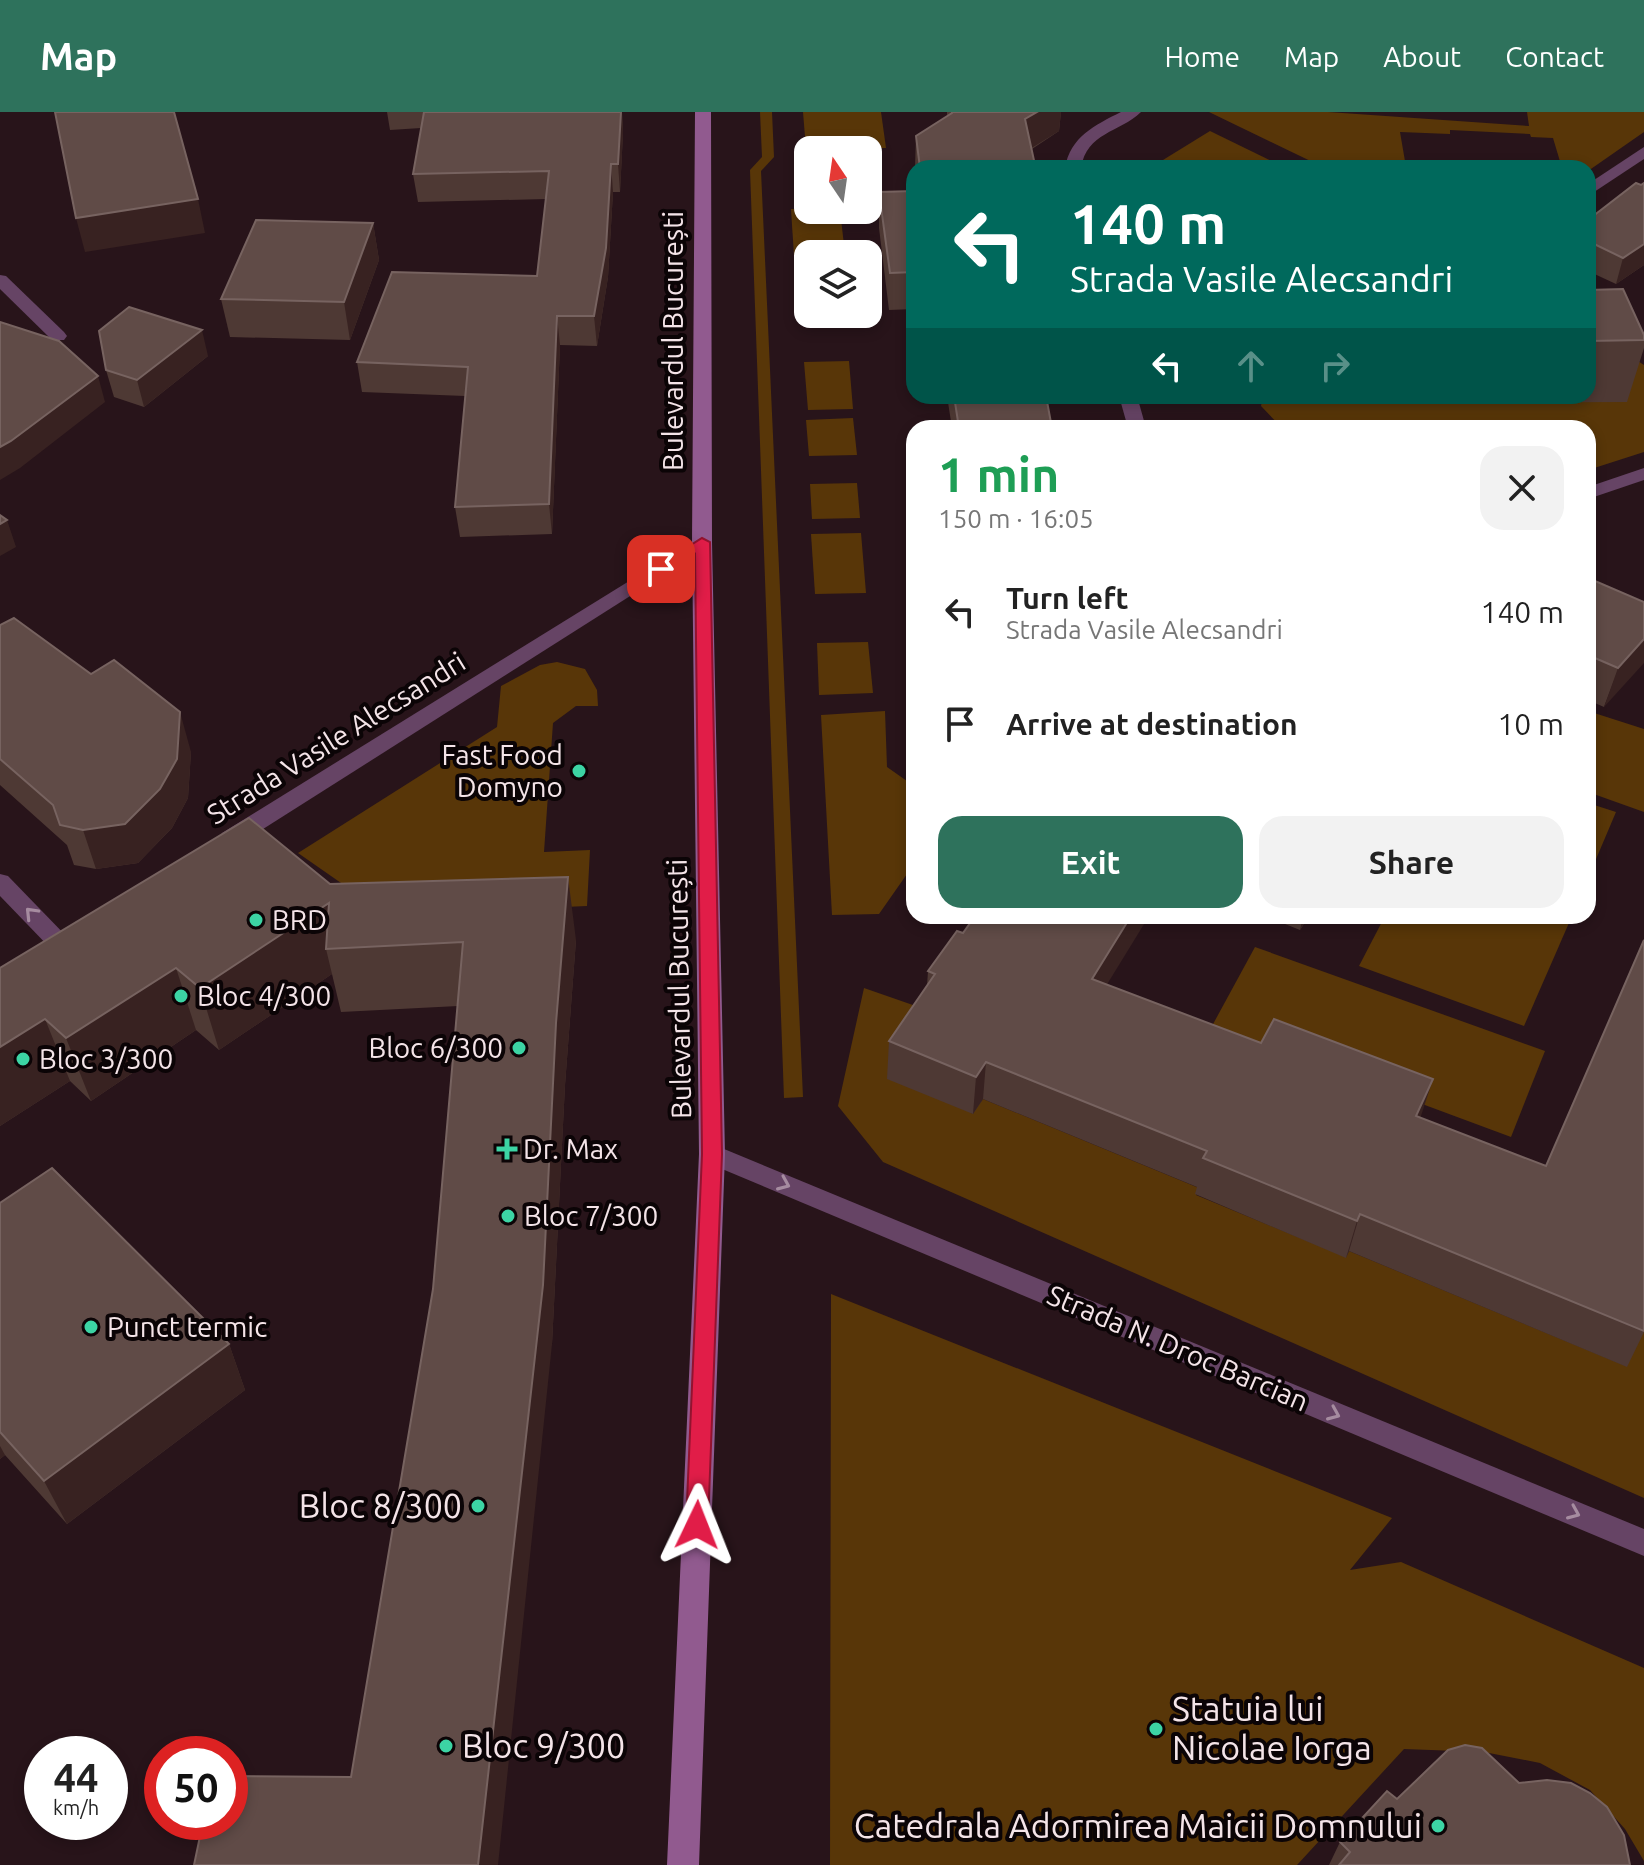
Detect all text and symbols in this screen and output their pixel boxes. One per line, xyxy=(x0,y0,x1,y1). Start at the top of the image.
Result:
text: Map xyxy=(40,35,117,77)
text: Home xyxy=(1165,41,1240,72)
text: Map xyxy=(1284,41,1339,72)
text: About xyxy=(1383,41,1461,72)
text: Contact xyxy=(1505,41,1604,72)
north arrow xyxy=(794,136,882,224)
map controls xyxy=(794,136,882,328)
icon: left xyxy=(938,192,1042,296)
text: 140 m xyxy=(1070,192,1226,255)
street label: Bulevardul București xyxy=(657,211,688,471)
button: layers xyxy=(794,240,882,328)
text: Strada Vasile Alecsandri xyxy=(1070,258,1453,299)
icon: left xyxy=(1145,344,1189,388)
icon: ahead xyxy=(1229,344,1273,388)
icon: right xyxy=(1313,344,1357,388)
button: close xyxy=(1480,446,1564,530)
text: 1 min xyxy=(938,447,1059,501)
text: 150 m · 16:05 xyxy=(938,504,1094,533)
pin xyxy=(627,535,695,603)
icon: arrive xyxy=(639,547,683,591)
text: Turn left xyxy=(1006,581,1128,615)
icon: left xyxy=(938,590,982,634)
text: 140 m xyxy=(1480,595,1564,629)
text: Strada Vasile Alecsandri xyxy=(1006,615,1283,644)
street label: Strada Vasile Alecsandri xyxy=(201,645,470,830)
icon: arrive xyxy=(938,702,982,746)
text: Arrive at destination xyxy=(1006,707,1298,741)
text: 10 m xyxy=(1497,707,1564,741)
place label: Fast Food Domyno xyxy=(442,739,563,802)
marker: Fast Food Domyno xyxy=(570,762,588,780)
button: Exit xyxy=(938,816,1243,908)
button: Share xyxy=(1259,816,1564,908)
street label: Bulevardul București xyxy=(661,859,696,1119)
place label: BRD xyxy=(272,904,327,935)
one-way arrow xyxy=(25,908,40,922)
marker: BRD xyxy=(247,911,265,929)
place label: Bloc 4/300 xyxy=(197,980,331,1011)
marker: Bloc 4/300 xyxy=(172,987,190,1005)
place label: Bloc 6/300 xyxy=(369,1032,503,1063)
marker: Bloc 6/300 xyxy=(510,1039,528,1057)
place label: Bloc 3/300 xyxy=(39,1043,173,1074)
marker: Bloc 3/300 xyxy=(14,1050,32,1068)
place label: Dr. Max xyxy=(523,1133,618,1164)
marker: Dr. Max xyxy=(498,1140,516,1158)
one-way arrow xyxy=(776,1174,790,1190)
place label: Bloc 7/300 xyxy=(524,1200,658,1231)
marker: Bloc 7/300 xyxy=(499,1207,517,1225)
street label: Strada N. Droc Barcian xyxy=(1043,1279,1313,1417)
place label: Punct termic xyxy=(107,1311,267,1342)
marker: Punct termic xyxy=(82,1318,100,1336)
one-way arrow xyxy=(1326,1404,1340,1420)
position arrow xyxy=(655,1483,739,1567)
place label: Bloc 8/300 xyxy=(299,1486,462,1524)
marker: Bloc 8/300 xyxy=(469,1497,487,1515)
one-way arrow xyxy=(1566,1504,1580,1520)
place label: Statuia lui Nicolae Iorga xyxy=(1172,1689,1372,1766)
marker: Statuia lui Nicolae Iorga xyxy=(1147,1720,1165,1738)
place label: Bloc 9/300 xyxy=(462,1726,625,1764)
speed limit sign: 50 xyxy=(144,1736,248,1840)
marker: Bloc 9/300 xyxy=(437,1737,455,1755)
text: 44 xyxy=(53,1755,99,1800)
text: km/h xyxy=(53,1796,99,1819)
place label: Catedrala Adormirea Maicii Domnului xyxy=(854,1806,1422,1844)
marker: Catedrala Adormirea Maicii Domnului xyxy=(1429,1817,1447,1835)

